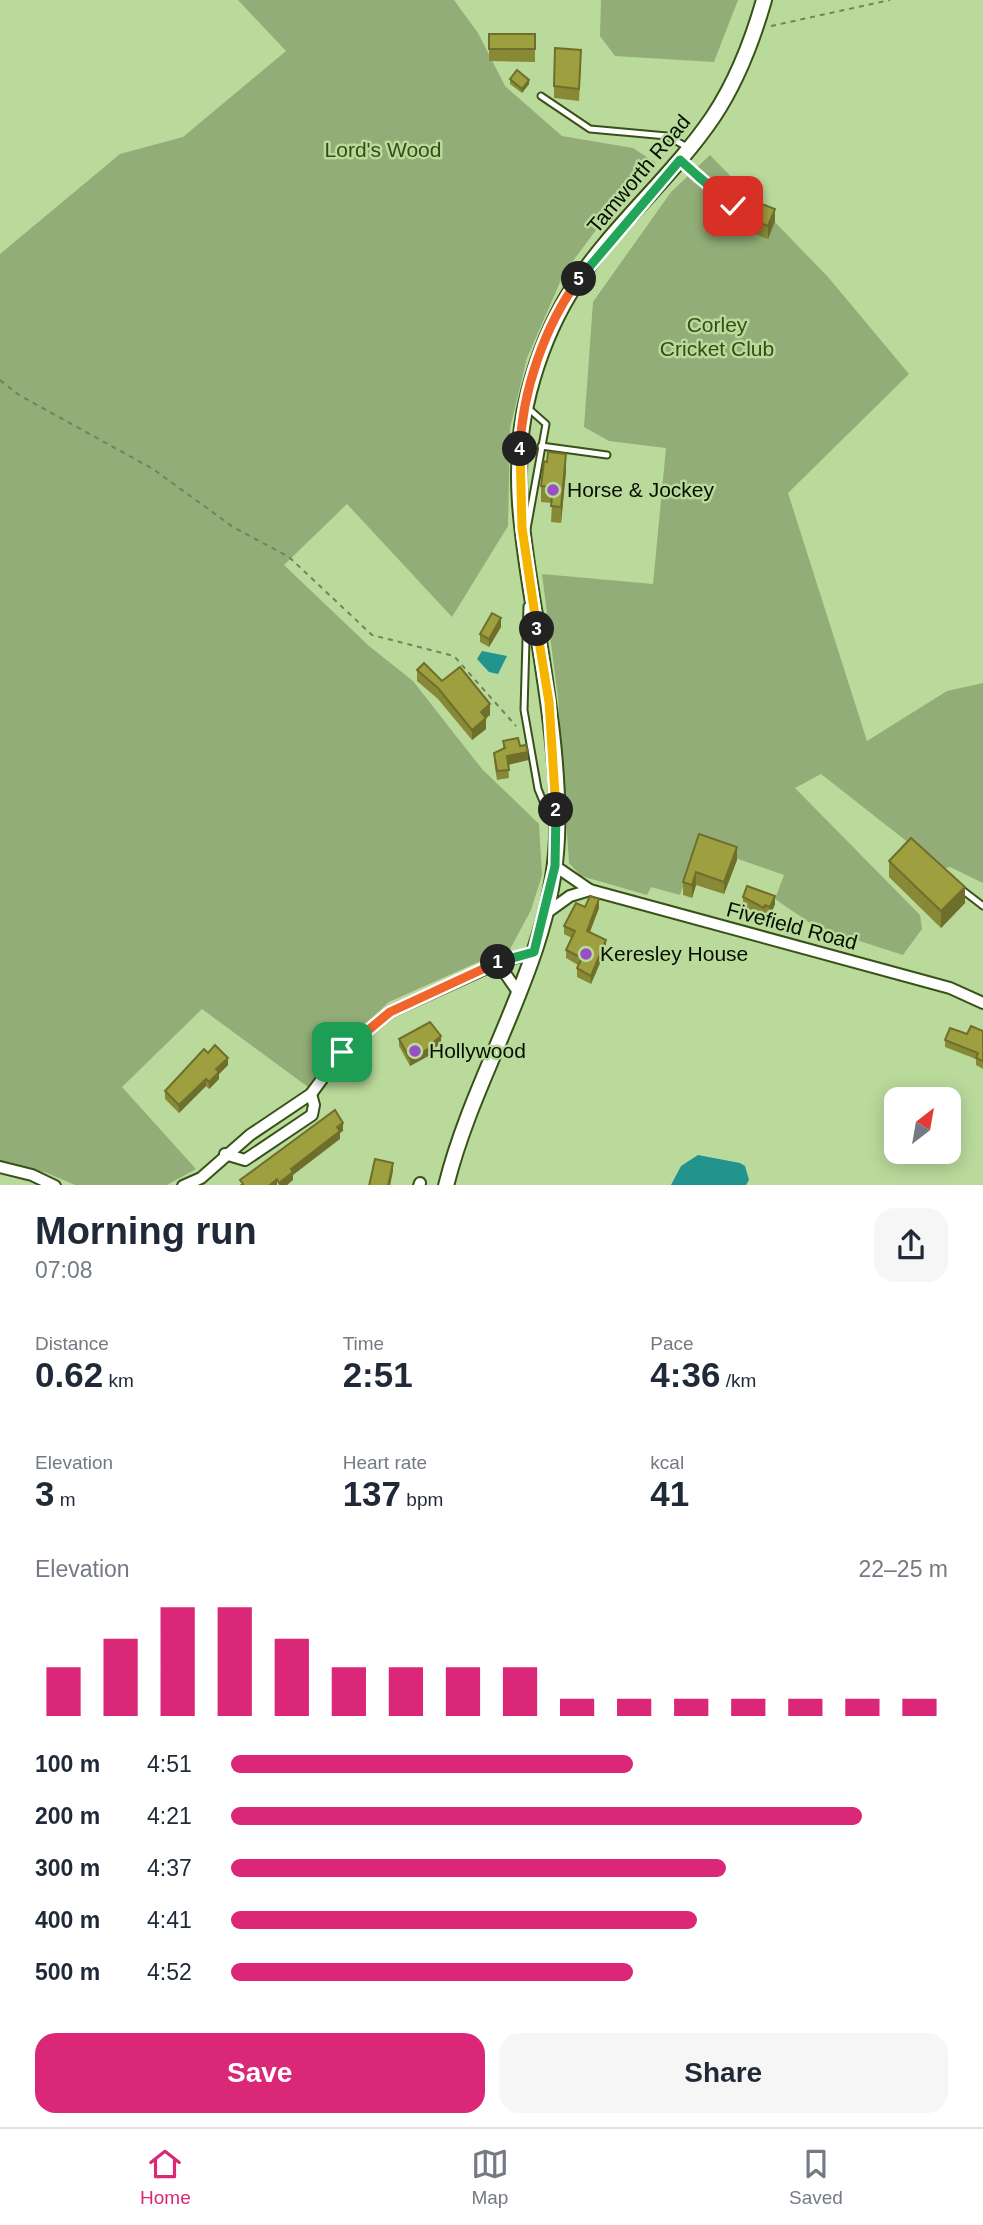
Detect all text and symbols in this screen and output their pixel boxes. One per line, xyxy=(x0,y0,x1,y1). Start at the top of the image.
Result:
street label: Tamworth Road xyxy=(583,110,695,237)
park label: Lord's Wood xyxy=(325,138,441,161)
pin xyxy=(703,176,763,236)
icon: check xyxy=(714,187,752,225)
pin: 5 xyxy=(562,262,596,296)
text: 5 xyxy=(573,268,584,289)
park label: Corley Cricket Club xyxy=(660,313,774,360)
pin: 4 xyxy=(503,432,538,466)
text: 4 xyxy=(514,438,525,459)
place label: Horse & Jockey xyxy=(567,478,715,501)
marker: Horse & Jockey xyxy=(545,482,561,498)
pin: 3 xyxy=(520,612,554,646)
text: 3 xyxy=(531,618,542,639)
pin: 2 xyxy=(538,792,574,828)
text: 2 xyxy=(550,799,561,820)
street label: Fivefield Road xyxy=(724,897,860,954)
place label: Keresley House xyxy=(600,942,748,965)
pin: 1 xyxy=(480,944,516,979)
marker: Keresley House xyxy=(578,946,594,962)
text: 1 xyxy=(492,951,503,972)
pin xyxy=(312,1022,372,1082)
icon: arrive xyxy=(323,1033,361,1071)
place label: Hollywood xyxy=(429,1039,526,1062)
marker: Hollywood xyxy=(407,1043,423,1059)
north arrow xyxy=(884,1087,961,1164)
map controls xyxy=(884,1087,961,1164)
button: share xyxy=(874,1208,948,1282)
text: Morning run xyxy=(35,1210,257,1252)
text: 07:08 xyxy=(35,1257,93,1283)
text: Distance xyxy=(35,1333,109,1354)
text: Time xyxy=(343,1333,384,1354)
text: Pace xyxy=(650,1333,694,1354)
text: 0.62 xyxy=(35,1355,103,1394)
text: 2:51 xyxy=(343,1355,413,1394)
text: 4:36 xyxy=(650,1355,720,1394)
text: km xyxy=(103,1370,134,1391)
text: /km xyxy=(720,1370,756,1391)
text: Elevation xyxy=(35,1452,113,1473)
text: Heart rate xyxy=(343,1452,427,1473)
text: kcal xyxy=(650,1452,684,1473)
text: 3 xyxy=(35,1474,54,1513)
text: 137 xyxy=(343,1474,401,1513)
text: 41 xyxy=(650,1474,689,1513)
text: m xyxy=(54,1489,76,1510)
text: bpm xyxy=(401,1489,443,1510)
text: Elevation xyxy=(35,1556,130,1582)
text: 22–25 m xyxy=(858,1556,948,1582)
text: 100 m xyxy=(35,1751,100,1777)
text: 4:51 xyxy=(147,1751,192,1777)
text: 200 m xyxy=(35,1803,100,1829)
text: 4:21 xyxy=(147,1803,192,1829)
text: 300 m xyxy=(35,1855,100,1881)
text: 4:37 xyxy=(147,1855,192,1881)
text: 400 m xyxy=(35,1907,100,1933)
text: 4:41 xyxy=(147,1907,192,1933)
text: 500 m xyxy=(35,1959,100,1985)
text: 4:52 xyxy=(147,1959,192,1985)
button: Save xyxy=(35,2033,485,2113)
button: Share xyxy=(499,2033,948,2113)
tab: Home xyxy=(140,2145,191,2209)
tab: Map xyxy=(471,2145,509,2209)
tab: Saved xyxy=(789,2145,843,2209)

